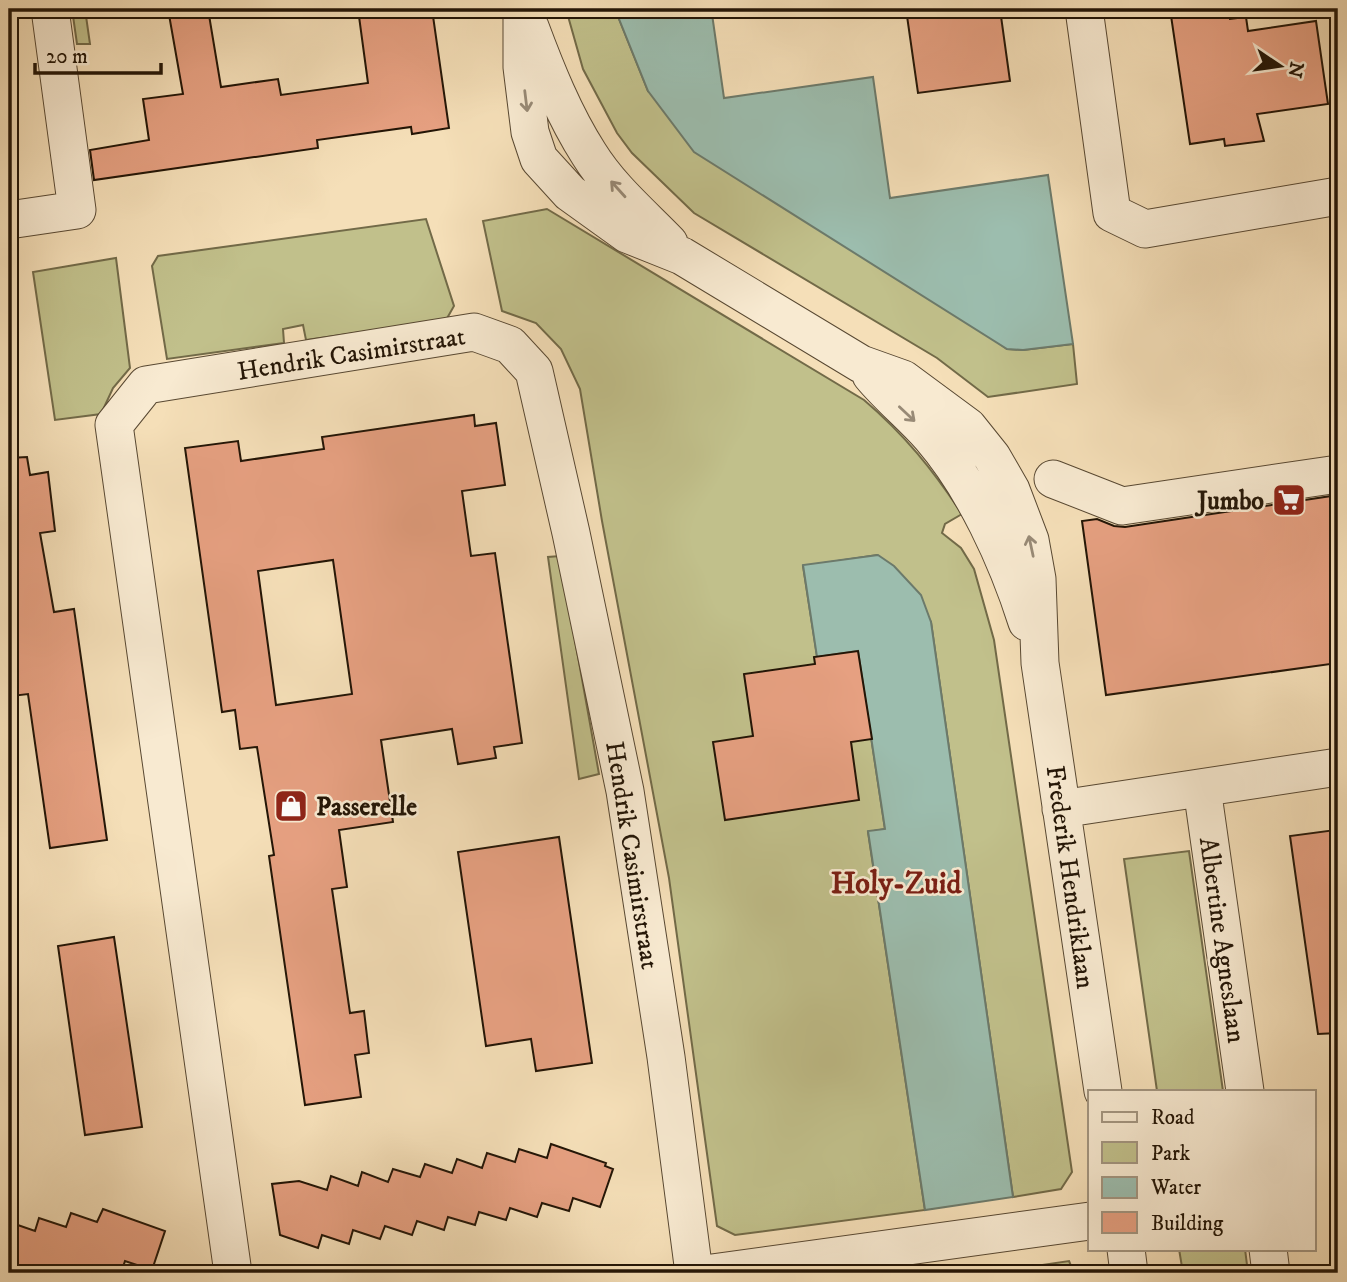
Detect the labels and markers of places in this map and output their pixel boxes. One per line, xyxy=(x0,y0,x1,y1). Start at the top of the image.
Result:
supermarket icon: Jumbo xyxy=(1270,481,1308,519)
place label: Jumbo xyxy=(1194,485,1264,518)
shop icon: Passerelle xyxy=(272,787,310,825)
place label: Passerelle xyxy=(316,791,417,824)

